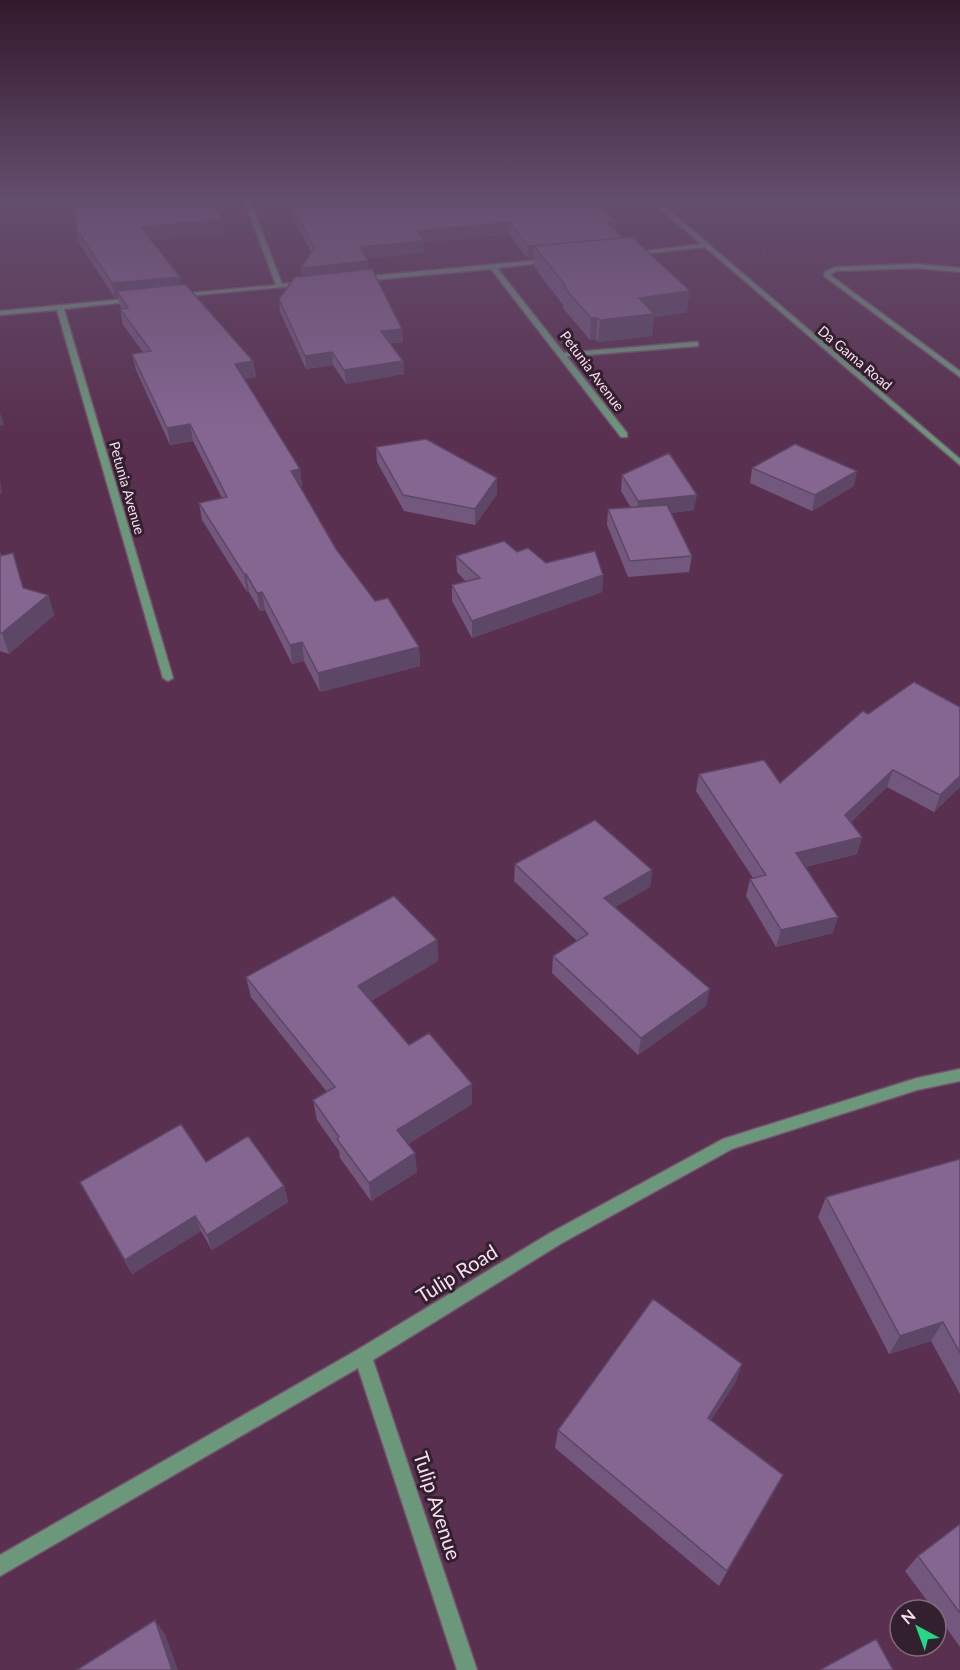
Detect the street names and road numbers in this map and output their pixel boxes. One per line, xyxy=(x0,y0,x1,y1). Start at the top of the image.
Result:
street label: Da Gama Road xyxy=(815,322,896,393)
street label: Petunia Avenue xyxy=(557,327,628,414)
street label: Petunia Avenue xyxy=(106,439,149,536)
street label: Tulip Road xyxy=(411,1239,501,1307)
street label: Tulip Avenue xyxy=(409,1449,467,1563)

